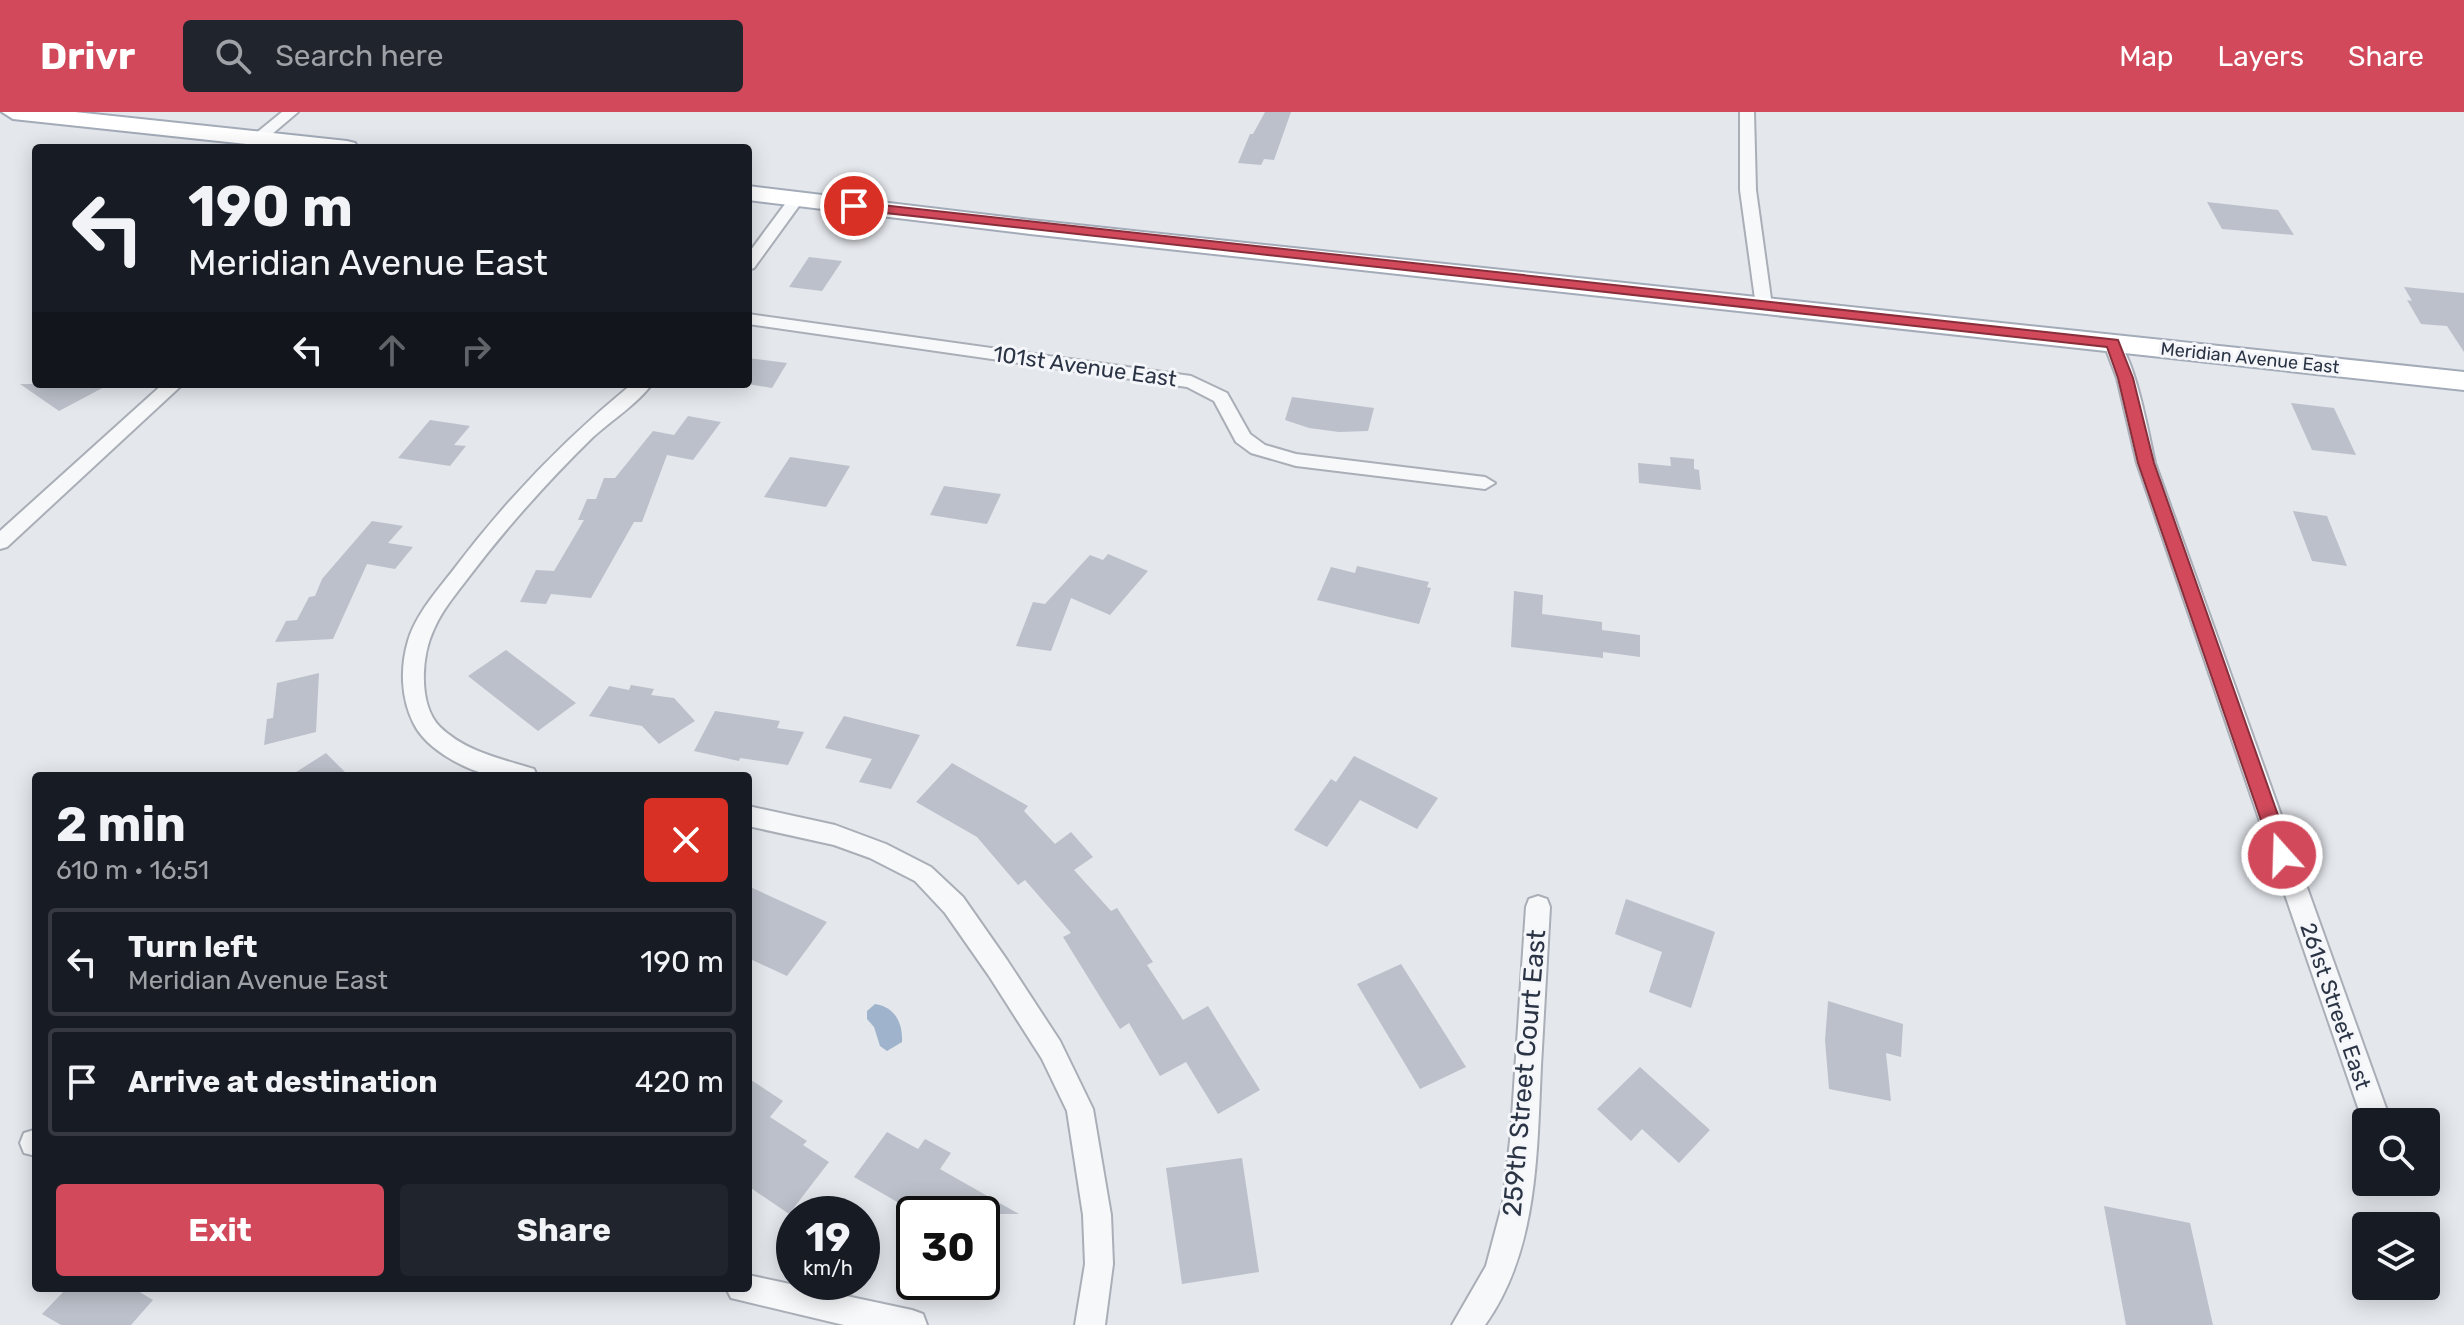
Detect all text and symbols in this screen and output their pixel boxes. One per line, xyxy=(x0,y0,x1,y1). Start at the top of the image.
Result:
search box xyxy=(183,20,743,92)
text: Drivr xyxy=(40,33,135,79)
icon: search xyxy=(211,34,255,78)
text: Search here xyxy=(275,38,444,74)
text: Map xyxy=(2119,40,2174,73)
text: Layers xyxy=(2218,40,2304,73)
text: Share xyxy=(2348,40,2424,73)
pin xyxy=(820,172,888,240)
text: 190 m xyxy=(188,174,353,240)
icon: left xyxy=(56,176,160,280)
icon: arrive xyxy=(832,184,876,228)
text: Meridian Avenue East xyxy=(188,241,548,284)
icon: left xyxy=(286,328,330,372)
icon: ahead xyxy=(370,328,414,372)
icon: right xyxy=(454,328,498,372)
street label: Meridian Avenue East xyxy=(2159,338,2341,378)
street label: 101st Avenue East xyxy=(991,340,1179,393)
text: 2 min xyxy=(56,796,186,853)
button: close xyxy=(644,798,728,882)
position arrow xyxy=(2240,813,2324,897)
text: 610 m · 16:51 xyxy=(56,855,209,886)
street label: 261st Street East xyxy=(2294,919,2377,1093)
street label: 259th Street Court East xyxy=(1497,928,1552,1218)
text: Turn left xyxy=(128,929,258,965)
icon: left xyxy=(60,940,104,984)
text: 190 m xyxy=(640,944,724,980)
text: Meridian Avenue East xyxy=(128,965,388,996)
icon: arrive xyxy=(60,1060,104,1104)
text: Arrive at destination xyxy=(128,1064,438,1100)
text: 420 m xyxy=(635,1064,724,1100)
map controls xyxy=(2352,1108,2440,1300)
button: search xyxy=(2352,1108,2440,1196)
button: Exit xyxy=(56,1184,384,1276)
button: Share xyxy=(400,1184,728,1276)
speed limit sign: 30 xyxy=(896,1196,1000,1300)
button: layers xyxy=(2352,1212,2440,1300)
text: 19 xyxy=(805,1214,851,1261)
text: km/h xyxy=(803,1256,853,1280)

